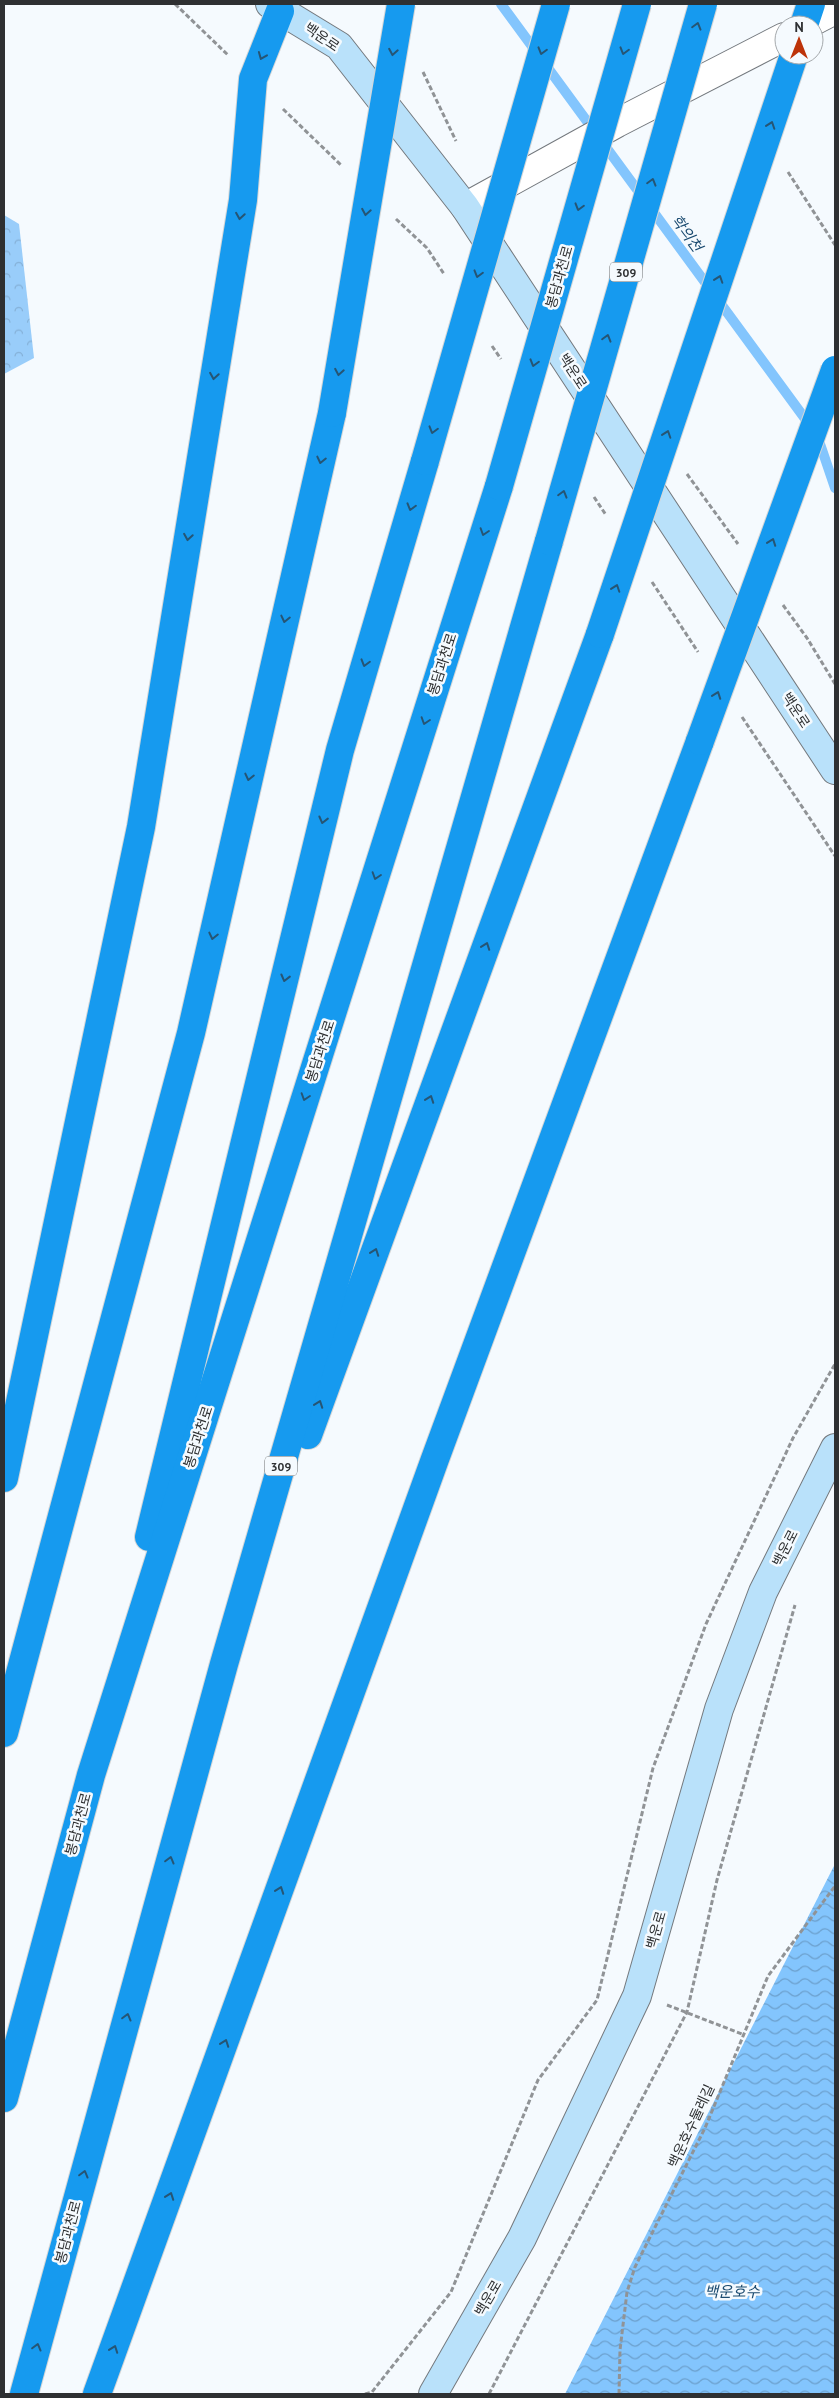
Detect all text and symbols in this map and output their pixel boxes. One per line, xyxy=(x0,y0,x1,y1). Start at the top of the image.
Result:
north arrow xyxy=(774,15,824,65)
text: N xyxy=(794,18,804,36)
street label: 백운로 xyxy=(301,19,343,55)
one-way arrow xyxy=(691,22,701,30)
one-way arrow xyxy=(538,46,548,54)
one-way arrow xyxy=(619,46,629,54)
one-way arrow xyxy=(388,48,399,56)
one-way arrow xyxy=(258,51,268,60)
one-way arrow xyxy=(765,122,775,130)
one-way arrow xyxy=(647,178,657,186)
one-way arrow xyxy=(574,202,584,210)
one-way arrow xyxy=(361,208,372,216)
water label: 학의천 xyxy=(667,211,708,257)
one-way arrow xyxy=(235,212,246,220)
street label: 봉담과천로 xyxy=(541,243,577,310)
road number: 309 xyxy=(610,262,642,282)
one-way arrow xyxy=(474,270,484,278)
one-way arrow xyxy=(713,276,723,284)
one-way arrow xyxy=(602,334,612,343)
street label: 백운로 xyxy=(555,350,591,392)
one-way arrow xyxy=(529,359,540,367)
one-way arrow xyxy=(334,368,344,377)
one-way arrow xyxy=(210,372,220,381)
one-way arrow xyxy=(429,426,439,434)
one-way arrow xyxy=(662,430,672,438)
one-way arrow xyxy=(316,456,327,465)
one-way arrow xyxy=(557,491,567,499)
one-way arrow xyxy=(407,503,417,511)
one-way arrow xyxy=(480,528,490,536)
one-way arrow xyxy=(184,532,194,541)
one-way arrow xyxy=(766,539,776,547)
one-way arrow xyxy=(610,584,620,592)
one-way arrow xyxy=(280,614,291,623)
street label: 봉담과천로 xyxy=(423,630,461,697)
one-way arrow xyxy=(361,659,371,667)
street label: 백운로 xyxy=(778,689,814,731)
one-way arrow xyxy=(711,691,721,700)
one-way arrow xyxy=(420,716,430,724)
one-way arrow xyxy=(244,773,255,782)
one-way arrow xyxy=(318,816,329,825)
one-way arrow xyxy=(371,871,381,879)
one-way arrow xyxy=(208,931,219,940)
one-way arrow xyxy=(480,943,490,951)
one-way arrow xyxy=(280,974,290,982)
street label: 봉담과천로 xyxy=(301,1017,339,1084)
one-way arrow xyxy=(301,1093,311,1101)
one-way arrow xyxy=(424,1095,434,1104)
one-way arrow xyxy=(369,1248,379,1256)
one-way arrow xyxy=(313,1401,323,1409)
street label: 봉담과천로 xyxy=(179,1403,217,1470)
road number: 309 xyxy=(265,1456,297,1475)
street label: 백운로 xyxy=(768,1527,802,1569)
street label: 봉담과천로 xyxy=(61,1790,95,1857)
one-way arrow xyxy=(165,1857,175,1865)
one-way arrow xyxy=(274,1886,284,1895)
street label: 백운로 xyxy=(642,1909,670,1951)
one-way arrow xyxy=(122,2013,132,2022)
one-way arrow xyxy=(219,2039,229,2048)
street label: 백운호수둘레길 xyxy=(664,2081,718,2171)
one-way arrow xyxy=(79,2170,89,2178)
one-way arrow xyxy=(164,2192,174,2201)
street label: 봉담과천로 xyxy=(51,2198,85,2265)
street label: 백운로 xyxy=(471,2277,506,2319)
water label: 백운호수 xyxy=(704,2282,761,2301)
one-way arrow xyxy=(31,2344,41,2352)
one-way arrow xyxy=(109,2345,119,2353)

